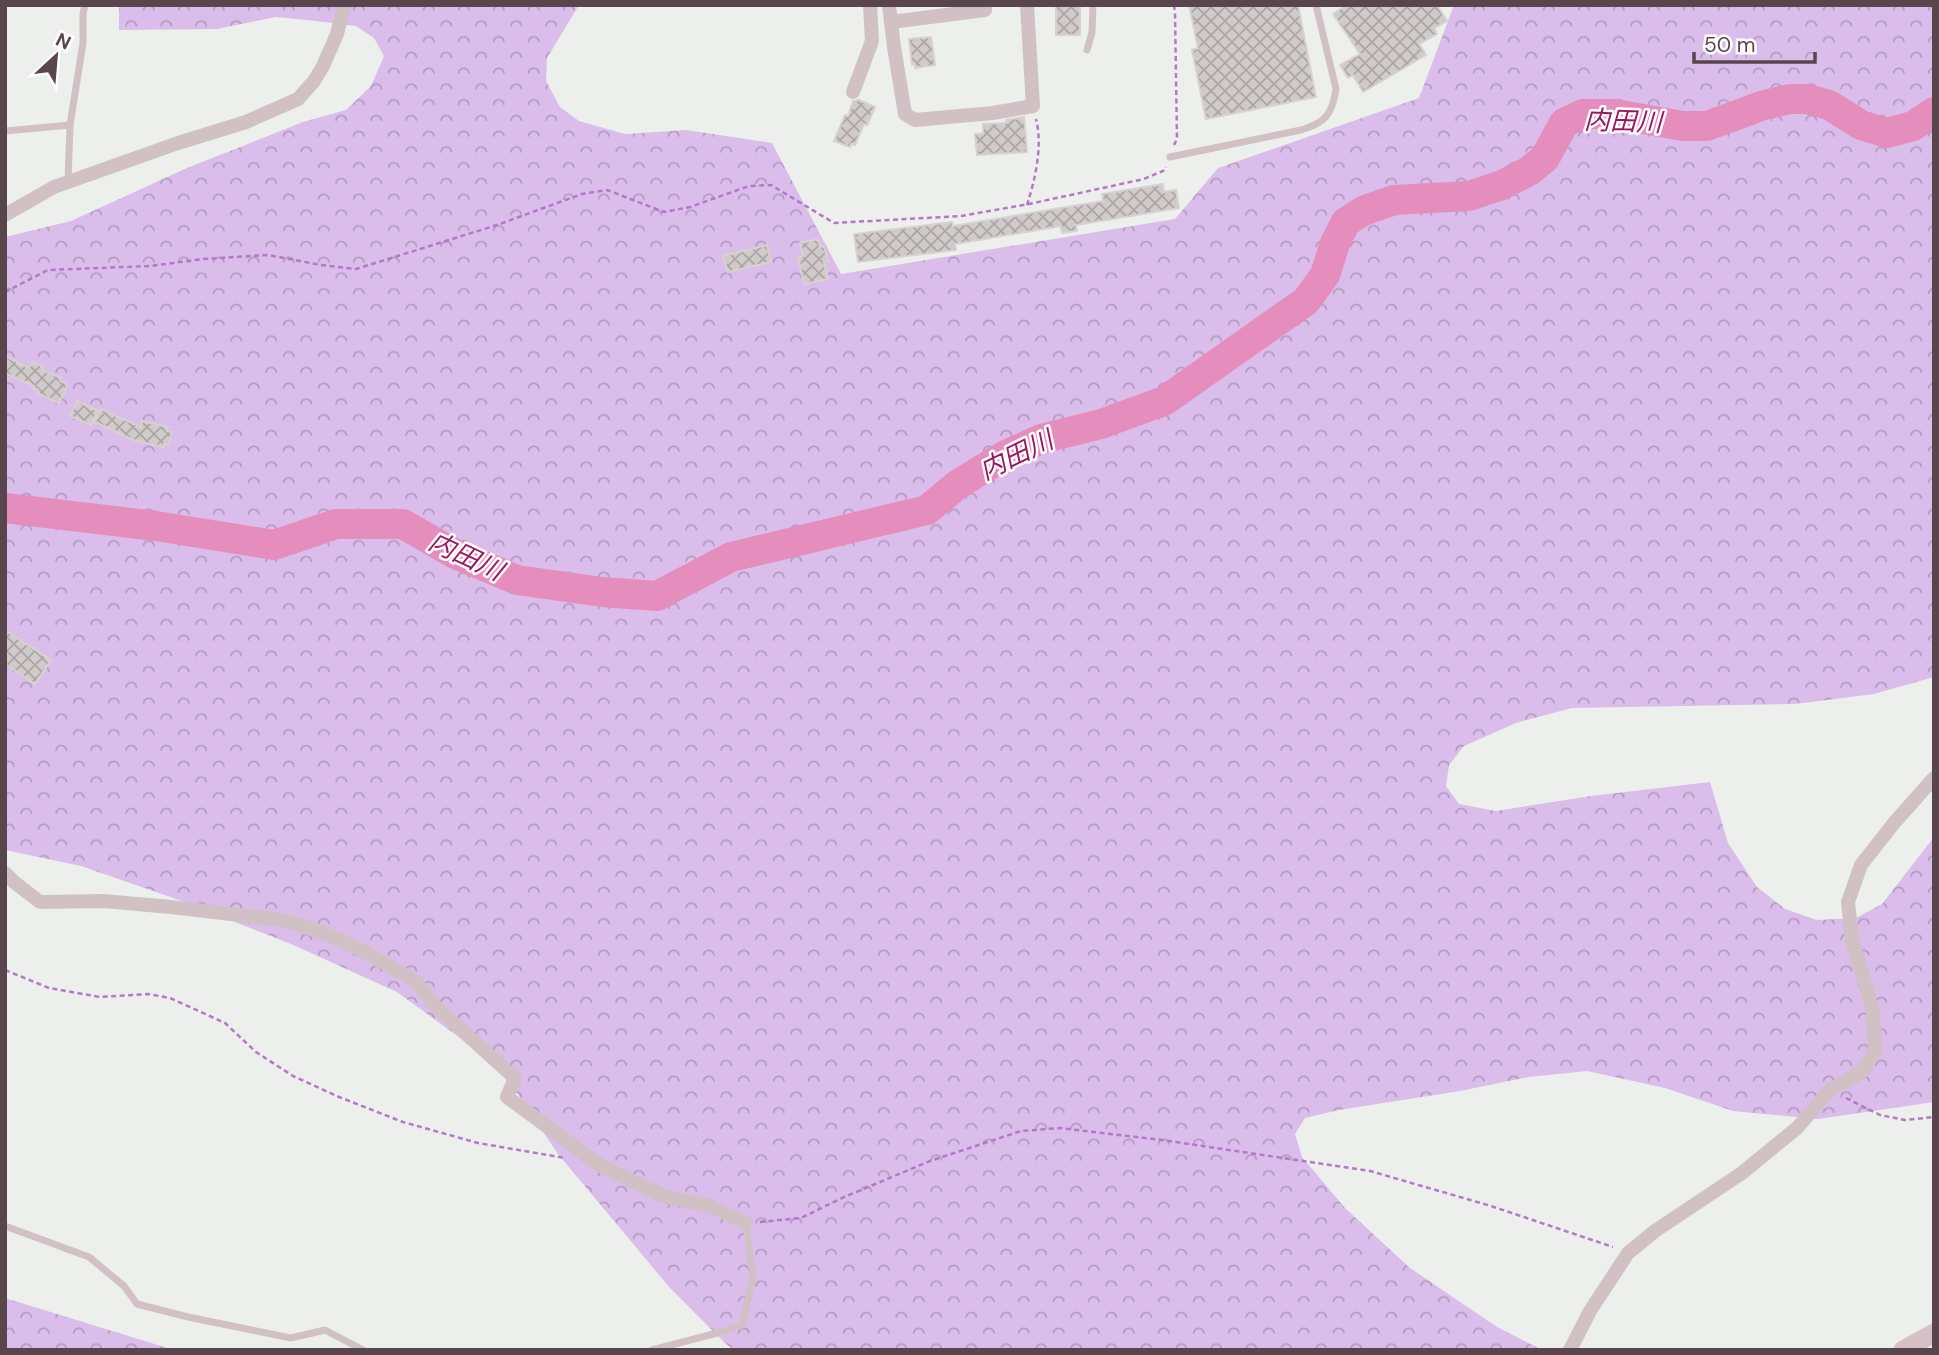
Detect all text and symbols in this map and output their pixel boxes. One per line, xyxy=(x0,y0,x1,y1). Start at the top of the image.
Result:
north arrow xyxy=(21,21,91,91)
scale bar xyxy=(1694,21,1815,65)
text: N xyxy=(52,27,75,55)
text: 50 m xyxy=(1704,31,1755,59)
water label: 内田川 xyxy=(1583,103,1666,139)
water label: 内田川 xyxy=(973,421,1061,487)
water label: 内田川 xyxy=(423,524,511,589)

